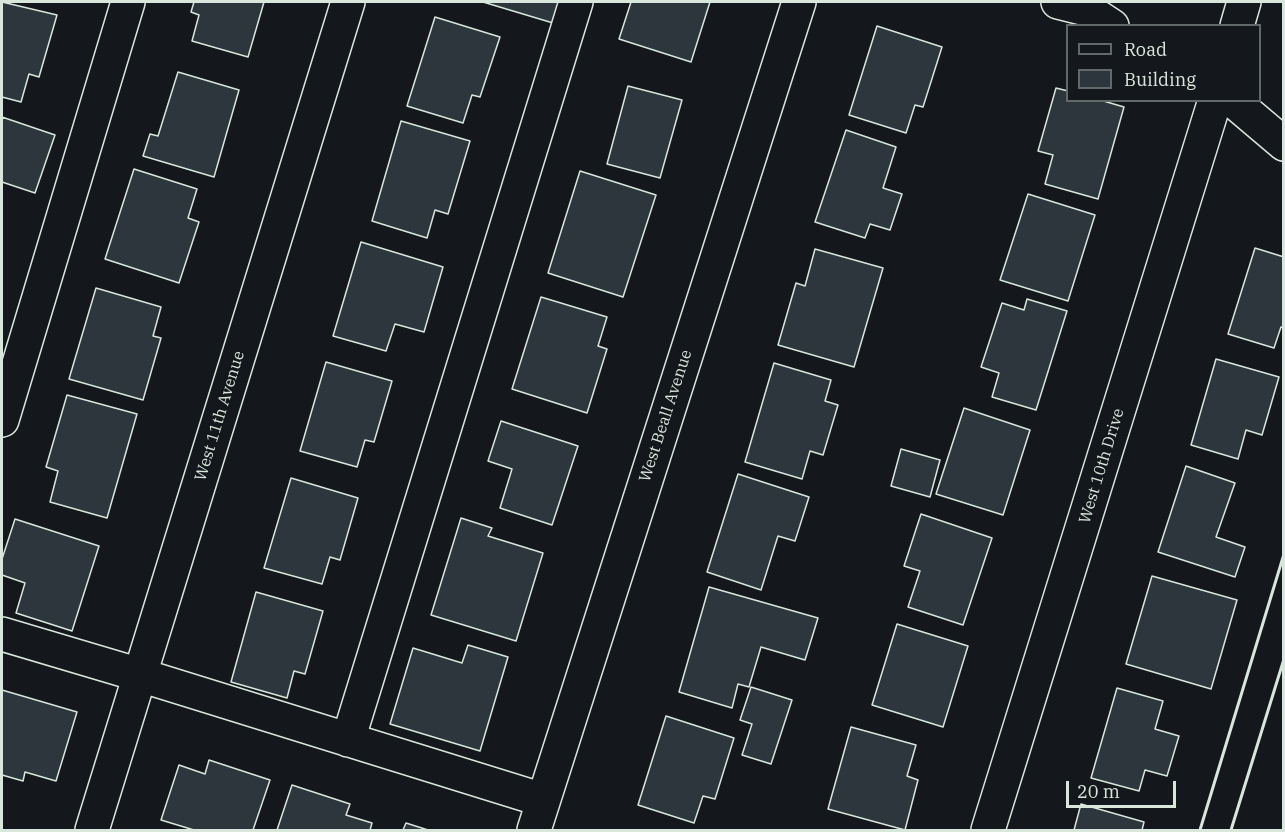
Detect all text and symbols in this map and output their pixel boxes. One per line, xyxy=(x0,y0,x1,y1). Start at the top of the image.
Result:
legend xyxy=(1066,24,1261,102)
text: Road xyxy=(1124,38,1167,61)
text: Building xyxy=(1124,68,1196,91)
street label: West Beall Avenue xyxy=(636,347,696,485)
street label: West 11th Avenue xyxy=(191,349,249,483)
street label: West 10th Drive xyxy=(1075,406,1129,526)
scale bar xyxy=(1069,769,1178,807)
text: 20 m xyxy=(1077,780,1120,803)

